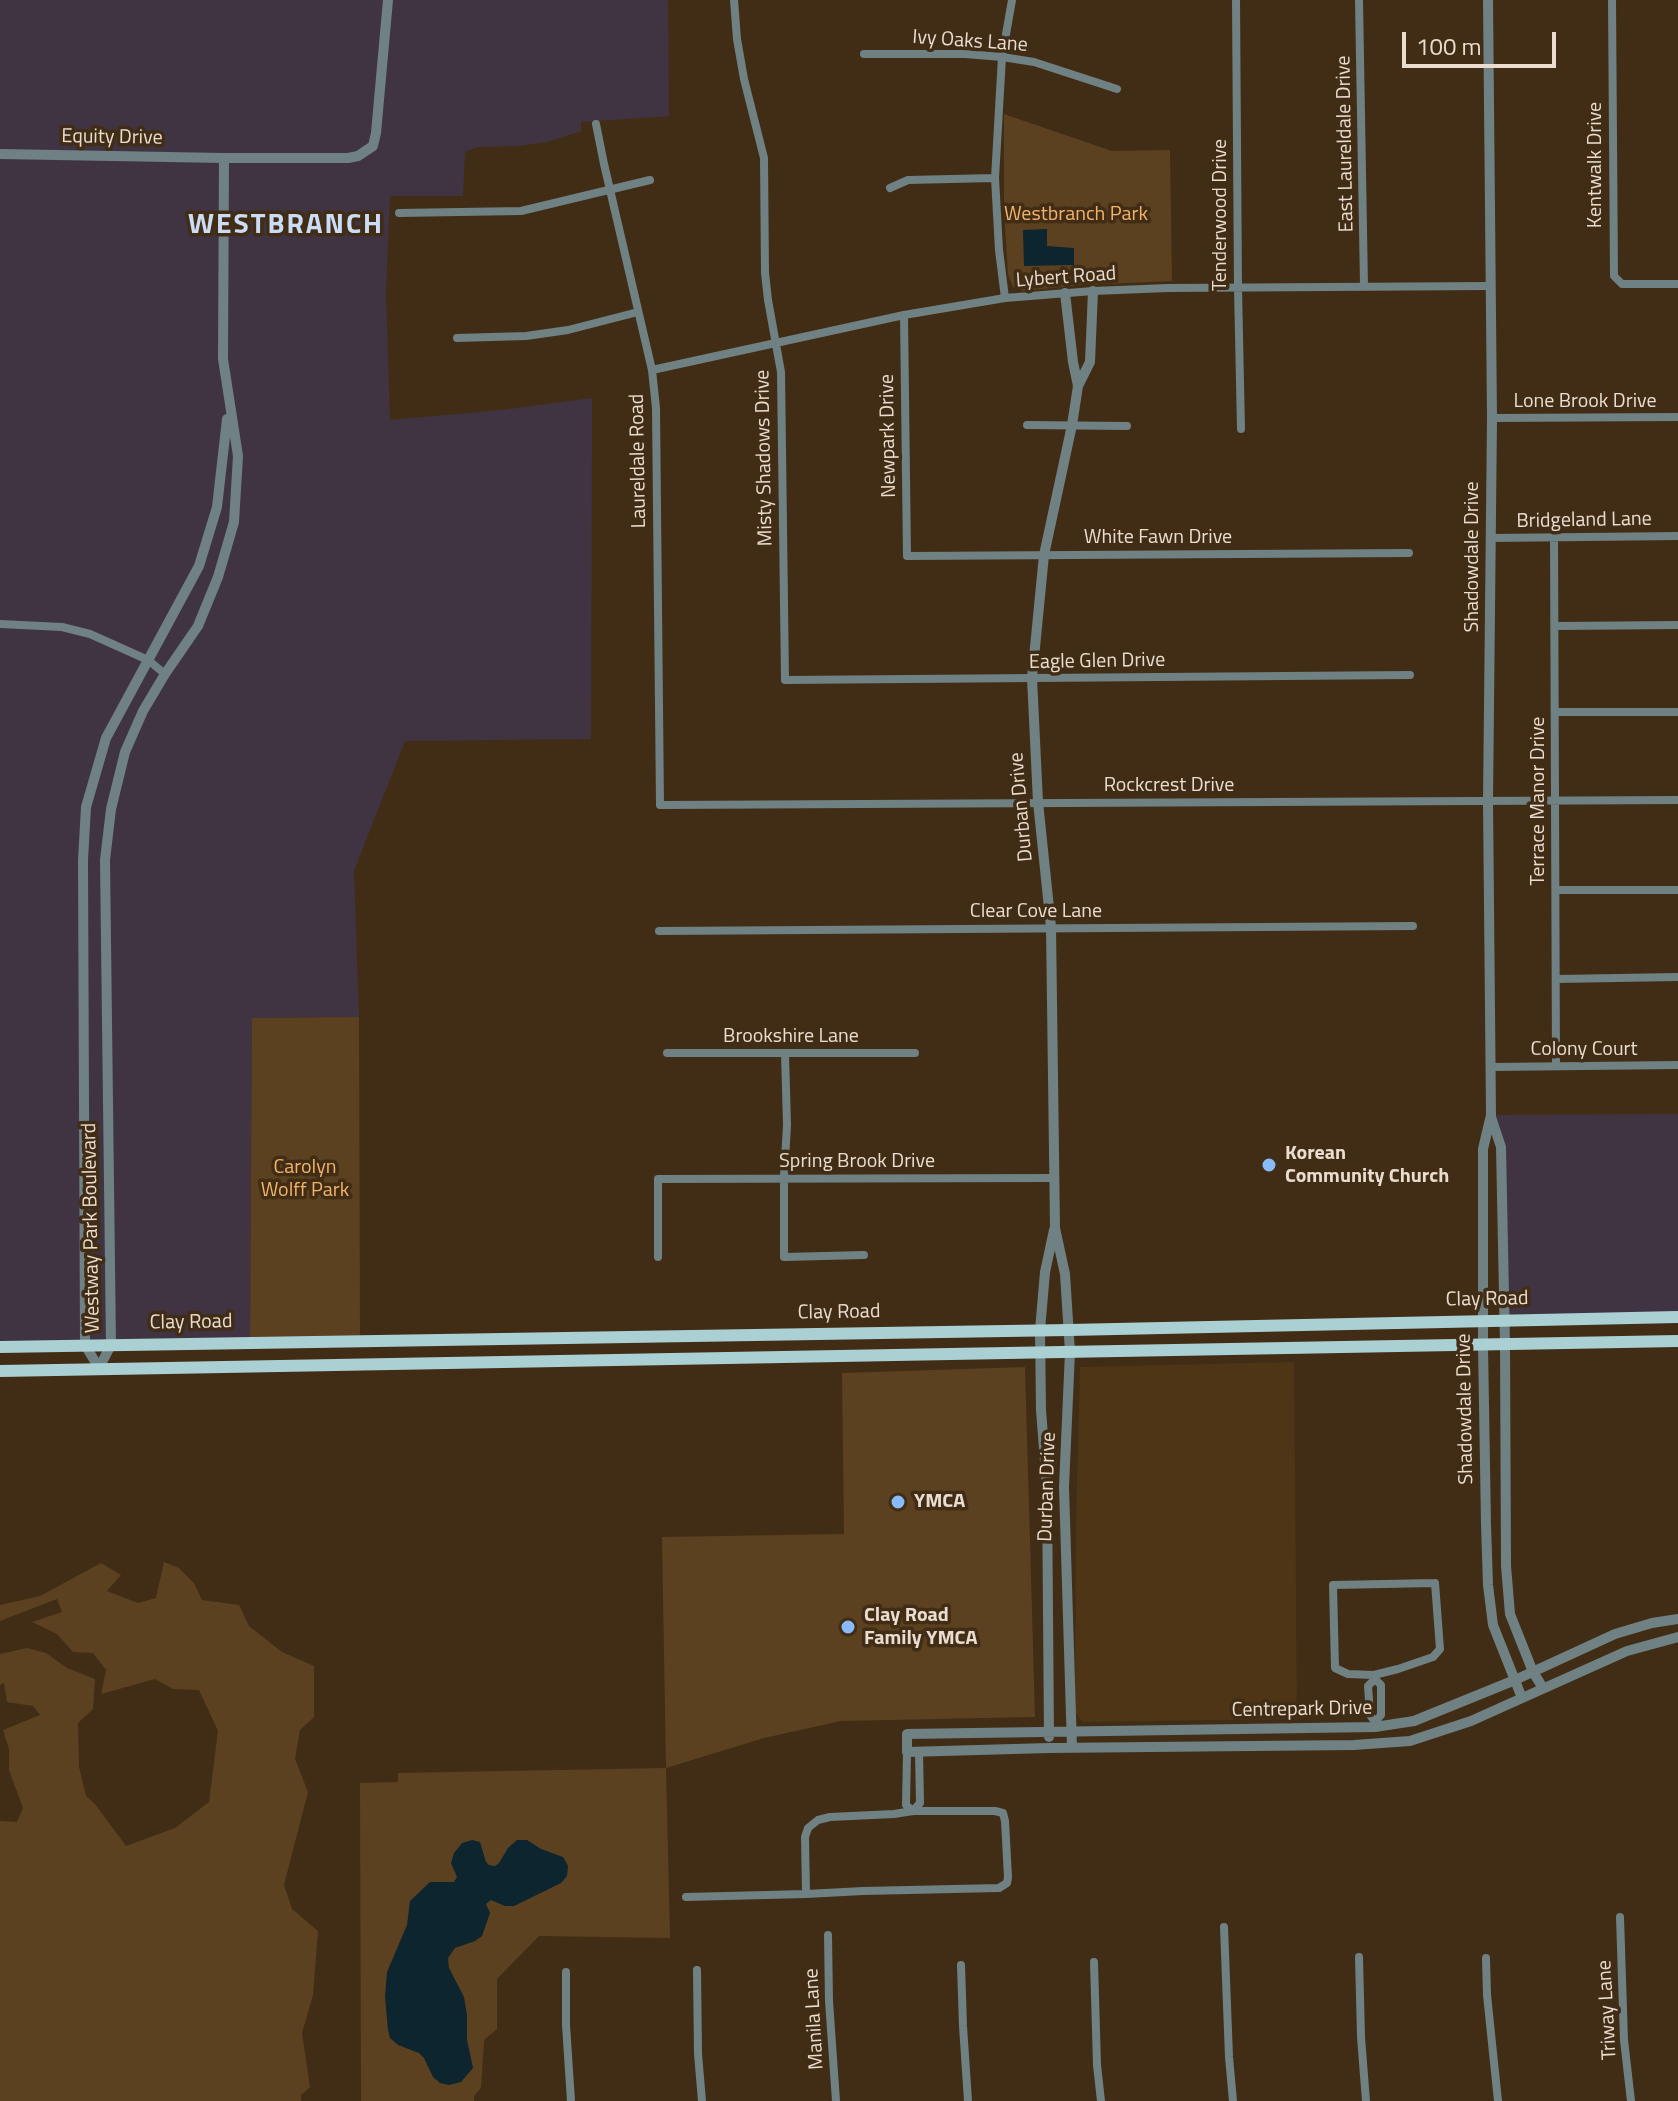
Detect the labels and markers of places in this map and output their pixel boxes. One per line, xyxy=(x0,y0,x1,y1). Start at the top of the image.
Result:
place label: Korean Community Church xyxy=(1285,1142,1449,1189)
marker: Korean Community Church xyxy=(1260,1156,1278,1174)
place label: YMCA xyxy=(914,1490,965,1514)
marker: YMCA xyxy=(889,1493,907,1511)
place label: Clay Road Family YMCA xyxy=(864,1604,977,1651)
marker: Clay Road Family YMCA xyxy=(839,1618,857,1636)

